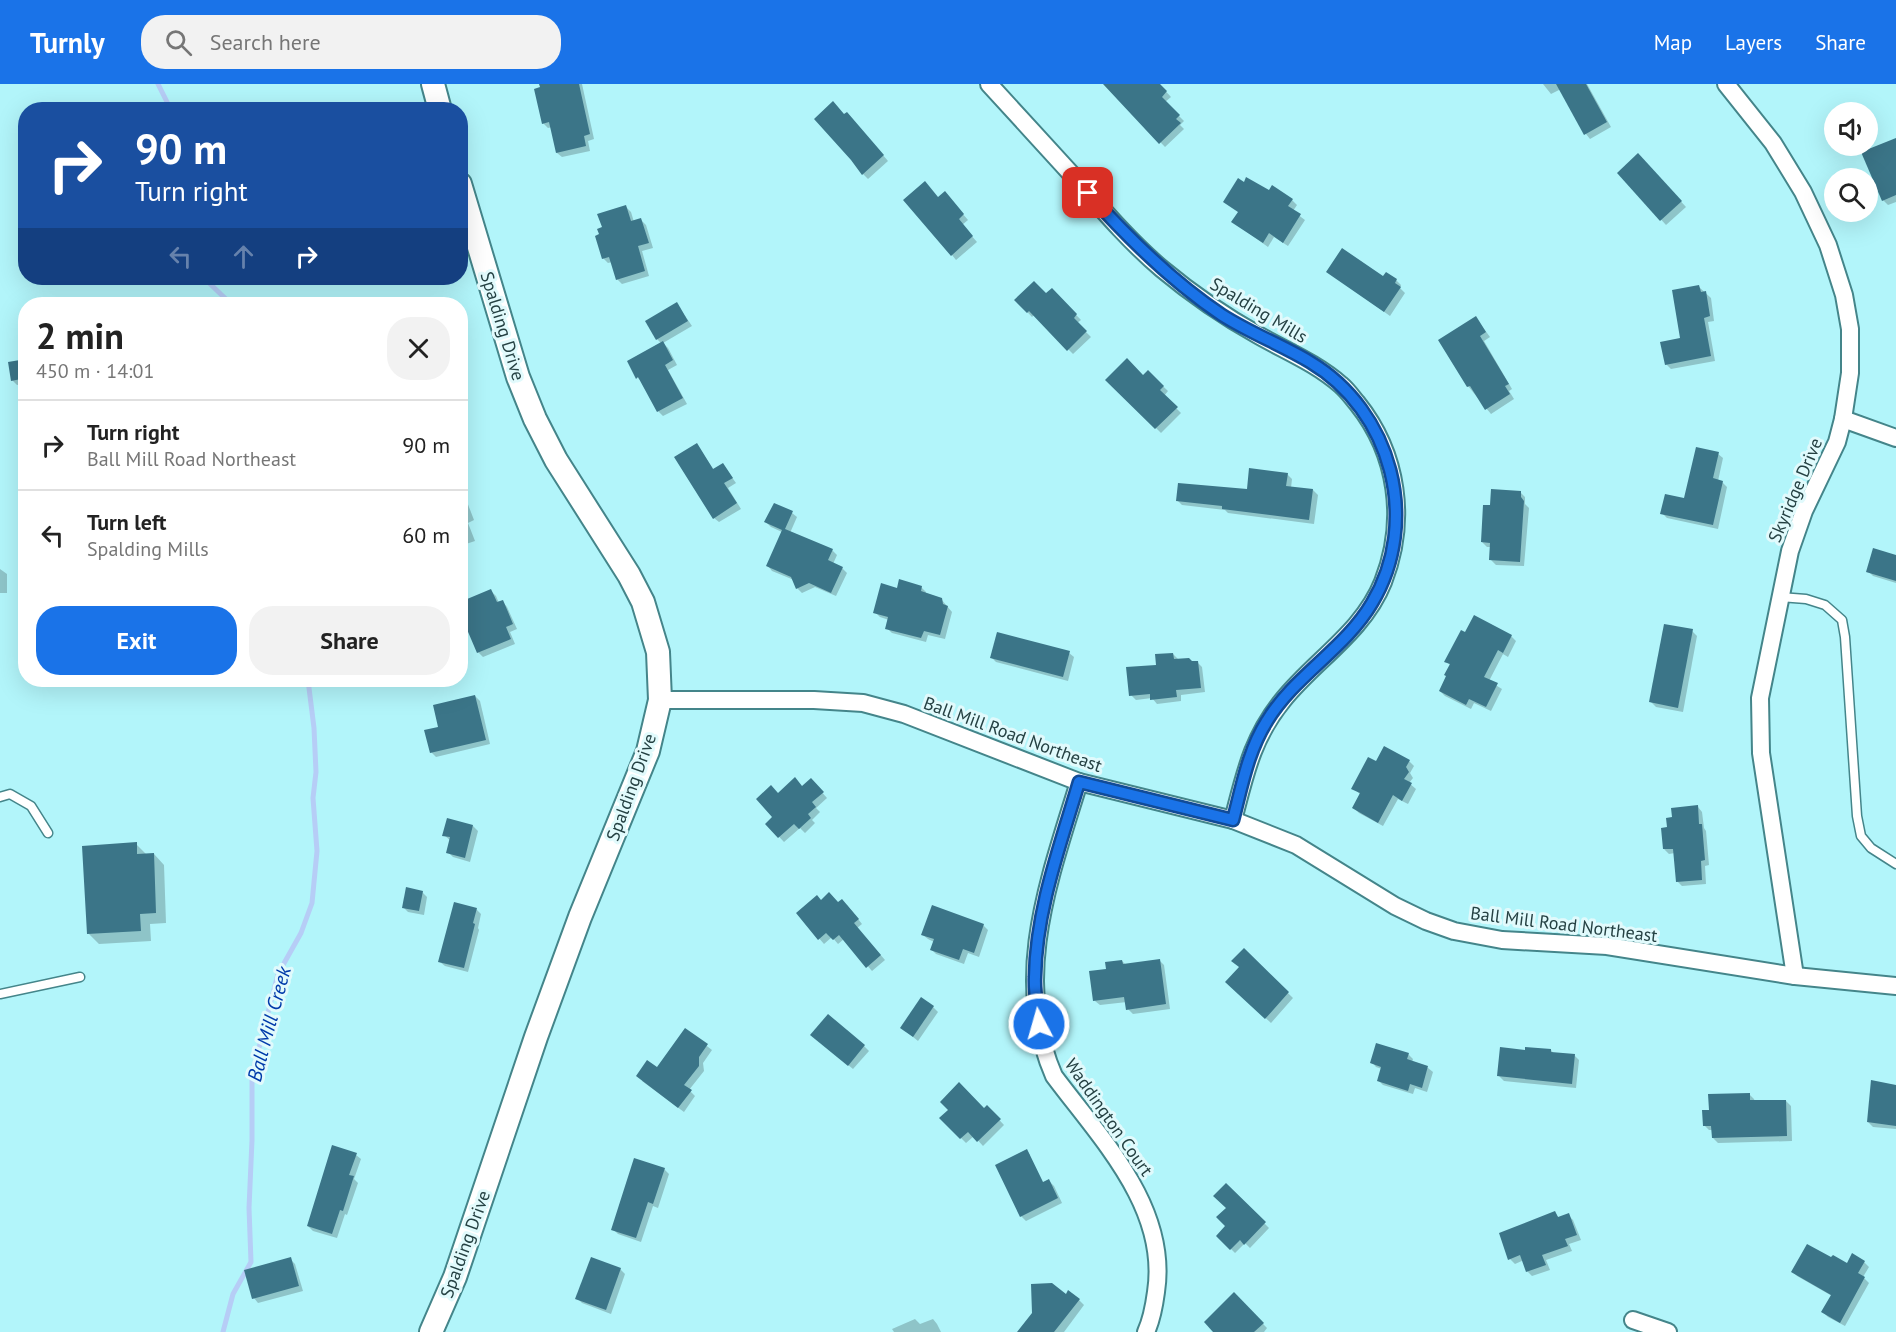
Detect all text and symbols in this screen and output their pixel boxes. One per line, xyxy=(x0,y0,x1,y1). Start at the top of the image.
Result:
search box xyxy=(141,15,561,69)
text: Turnly xyxy=(30,24,105,61)
icon: search xyxy=(162,26,195,59)
text: Search here xyxy=(210,28,321,56)
text: Map xyxy=(1654,29,1692,56)
text: Layers xyxy=(1725,29,1782,56)
text: Share xyxy=(1815,29,1866,56)
map controls xyxy=(1824,102,1878,222)
button: sound xyxy=(1824,102,1878,156)
text: 90 m xyxy=(135,121,227,176)
icon: right xyxy=(36,126,114,204)
pin xyxy=(1062,167,1113,218)
button: search xyxy=(1824,168,1878,222)
text: Turn right xyxy=(135,174,248,208)
icon: arrive xyxy=(1071,176,1104,209)
icon: left xyxy=(164,240,197,273)
icon: ahead xyxy=(227,240,260,273)
icon: right xyxy=(290,240,323,273)
street label: Spalding Drive xyxy=(476,269,530,383)
street label: Spalding Mills xyxy=(1206,272,1312,348)
text: 2 min xyxy=(36,312,124,359)
button: close xyxy=(387,317,450,380)
text: 450 m · 14:01 xyxy=(36,358,154,384)
text: Turn right xyxy=(87,418,179,446)
icon: right xyxy=(36,429,69,462)
text: 90 m xyxy=(402,431,450,459)
street label: Skyridge Drive xyxy=(1763,434,1827,546)
text: Ball Mill Road Northeast xyxy=(87,446,296,472)
text: Turn left xyxy=(87,508,167,536)
icon: left xyxy=(36,519,69,552)
text: 60 m xyxy=(402,521,450,549)
text: Spalding Mills xyxy=(87,536,209,562)
button: Exit xyxy=(36,606,237,675)
button: Share xyxy=(249,606,450,675)
street label: Ball Mill Road Northeast xyxy=(921,691,1105,777)
street label: Spalding Drive xyxy=(601,730,661,844)
street label: Ball Mill Road Northeast xyxy=(1469,901,1659,947)
water label: Ball Mill Creek xyxy=(241,963,297,1084)
position arrow xyxy=(1007,992,1071,1056)
street label: Waddington Court xyxy=(1060,1054,1158,1180)
street label: Spalding Drive xyxy=(435,1187,495,1301)

